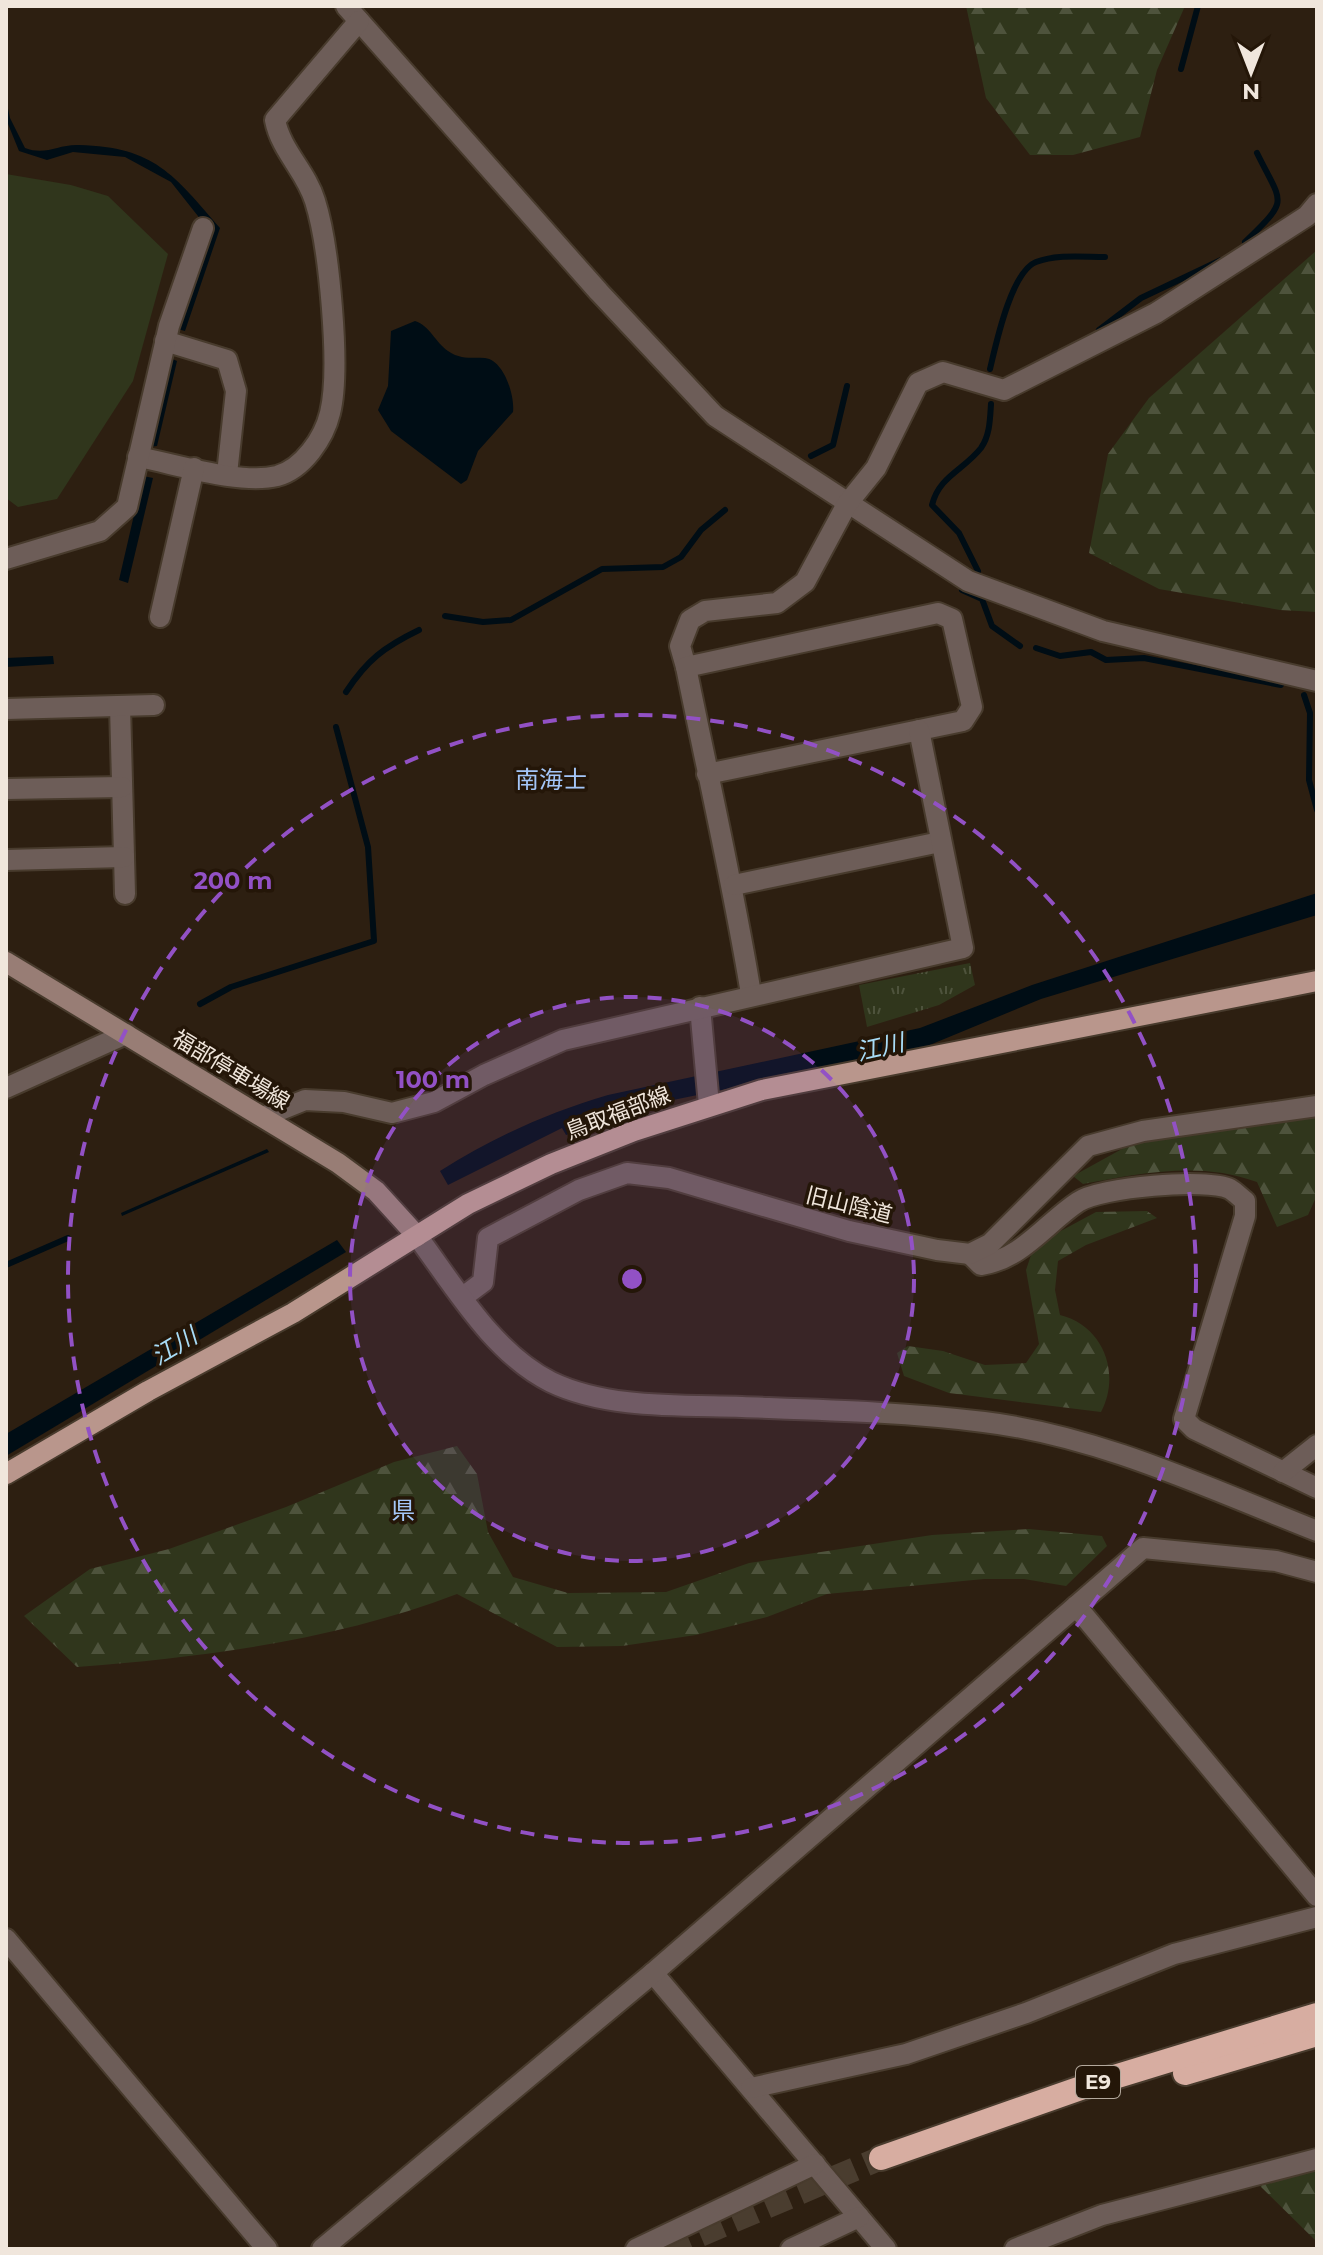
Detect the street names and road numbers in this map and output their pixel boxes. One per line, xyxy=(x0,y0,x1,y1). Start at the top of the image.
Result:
street label: 福部停車場線 xyxy=(167,1024,295,1116)
street label: 鳥取福部線 xyxy=(562,1081,674,1145)
street label: 旧山陰道 xyxy=(803,1181,895,1229)
road number: E9 xyxy=(1076,2066,1120,2098)

